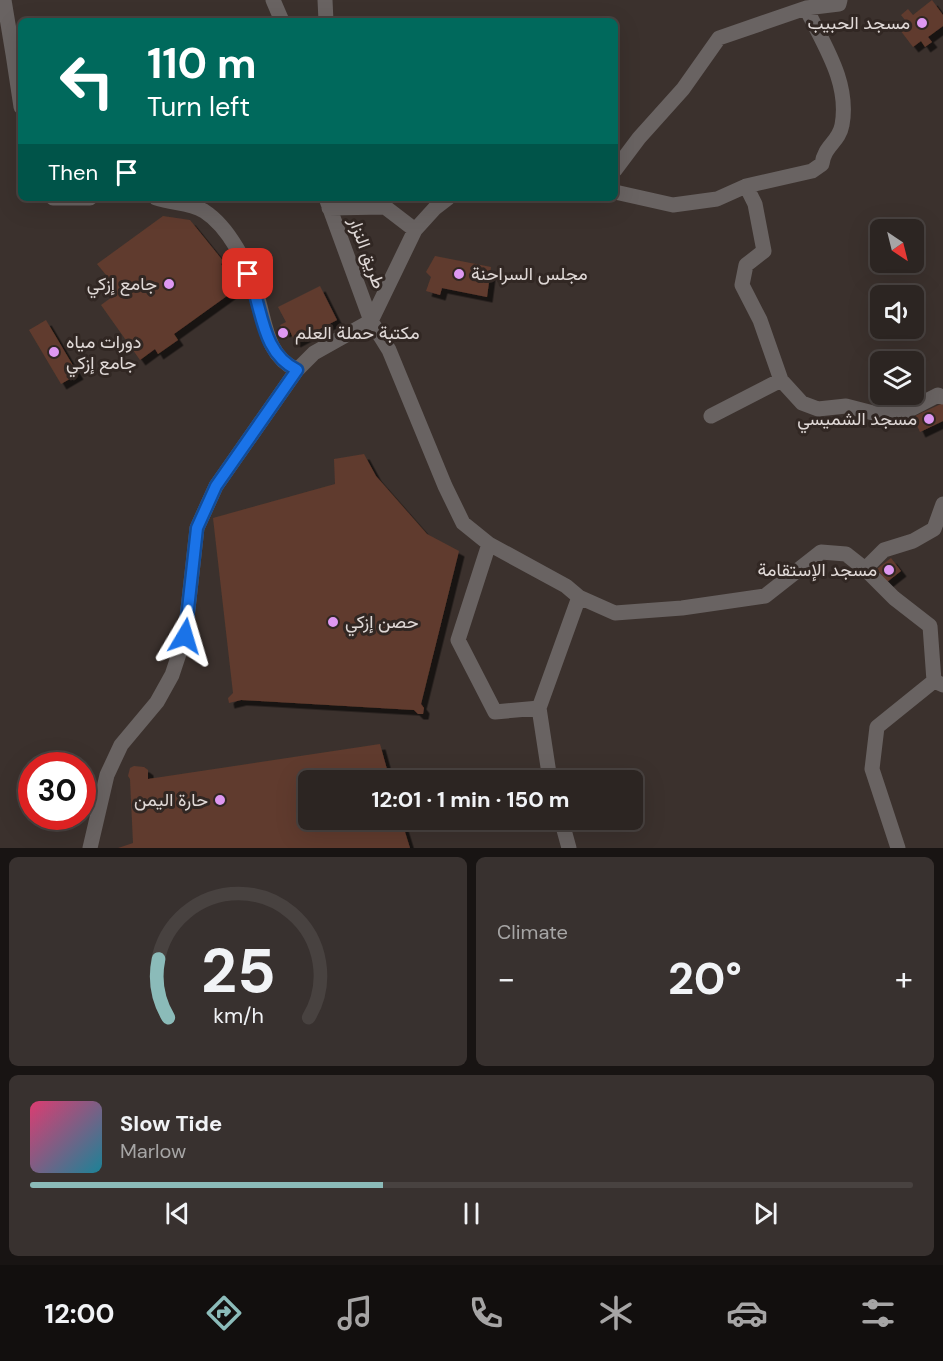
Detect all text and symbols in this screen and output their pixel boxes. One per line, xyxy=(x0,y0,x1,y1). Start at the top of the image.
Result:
place label: مسجد الحبيب xyxy=(807,11,910,35)
marker: مسجد الحبيب xyxy=(915,16,929,30)
text: 110 m xyxy=(147,36,257,91)
icon: left xyxy=(48,42,126,120)
text: Turn left xyxy=(147,89,250,124)
icon: arrive xyxy=(110,156,143,189)
text: Then xyxy=(48,158,98,187)
street label: طريق النزار xyxy=(343,213,391,292)
north arrow xyxy=(870,219,924,273)
map controls xyxy=(870,219,924,405)
pin xyxy=(222,248,273,299)
icon: arrive xyxy=(231,257,264,290)
place label: مجلس السراحنة xyxy=(471,262,588,286)
marker: مجلس السراحنة xyxy=(452,267,466,281)
place label: جامع إزكي xyxy=(87,272,157,299)
marker: جامع إزكي xyxy=(162,277,176,291)
button: sound xyxy=(870,285,924,339)
place label: مكتبة حملة العلم xyxy=(295,321,420,345)
marker: مكتبة حملة العلم xyxy=(276,326,290,340)
place label: دورات مياه جامع إزكي xyxy=(66,330,141,378)
marker: دورات مياه جامع إزكي xyxy=(47,345,61,359)
button: layers xyxy=(870,351,924,405)
place label: مسجد الشميسي xyxy=(797,407,917,434)
marker: مسجد الشميسي xyxy=(922,412,936,426)
place label: مسجد الإستقامة xyxy=(757,558,877,582)
marker: مسجد الإستقامة xyxy=(882,563,896,577)
position arrow xyxy=(153,604,217,668)
place label: حصن إزكي xyxy=(345,610,419,637)
marker: حصن إزكي xyxy=(326,615,340,629)
speed limit sign: 30 xyxy=(18,752,96,830)
text: 12:01 · 1 min · 150 m xyxy=(371,785,570,814)
place label: حارة اليمن xyxy=(134,788,208,812)
marker: حارة اليمن xyxy=(213,793,227,807)
text: Climate xyxy=(497,919,568,945)
text: 25 xyxy=(201,930,275,1011)
text: 20° xyxy=(668,949,742,1008)
text: − xyxy=(497,957,515,1000)
text: + xyxy=(895,957,913,1000)
text: km/h xyxy=(213,1003,263,1031)
text: Slow Tide xyxy=(120,1109,222,1138)
text: Marlow xyxy=(120,1138,186,1164)
icon: previous xyxy=(161,1197,194,1230)
icon: pause xyxy=(455,1197,488,1230)
icon: next xyxy=(749,1197,782,1230)
icon: directions xyxy=(203,1292,245,1334)
icon: music xyxy=(334,1292,376,1334)
icon: phone xyxy=(465,1292,507,1334)
icon: climate xyxy=(595,1292,637,1334)
icon: car xyxy=(726,1292,768,1334)
icon: filters xyxy=(857,1292,899,1334)
text: 12:00 xyxy=(44,1296,115,1331)

